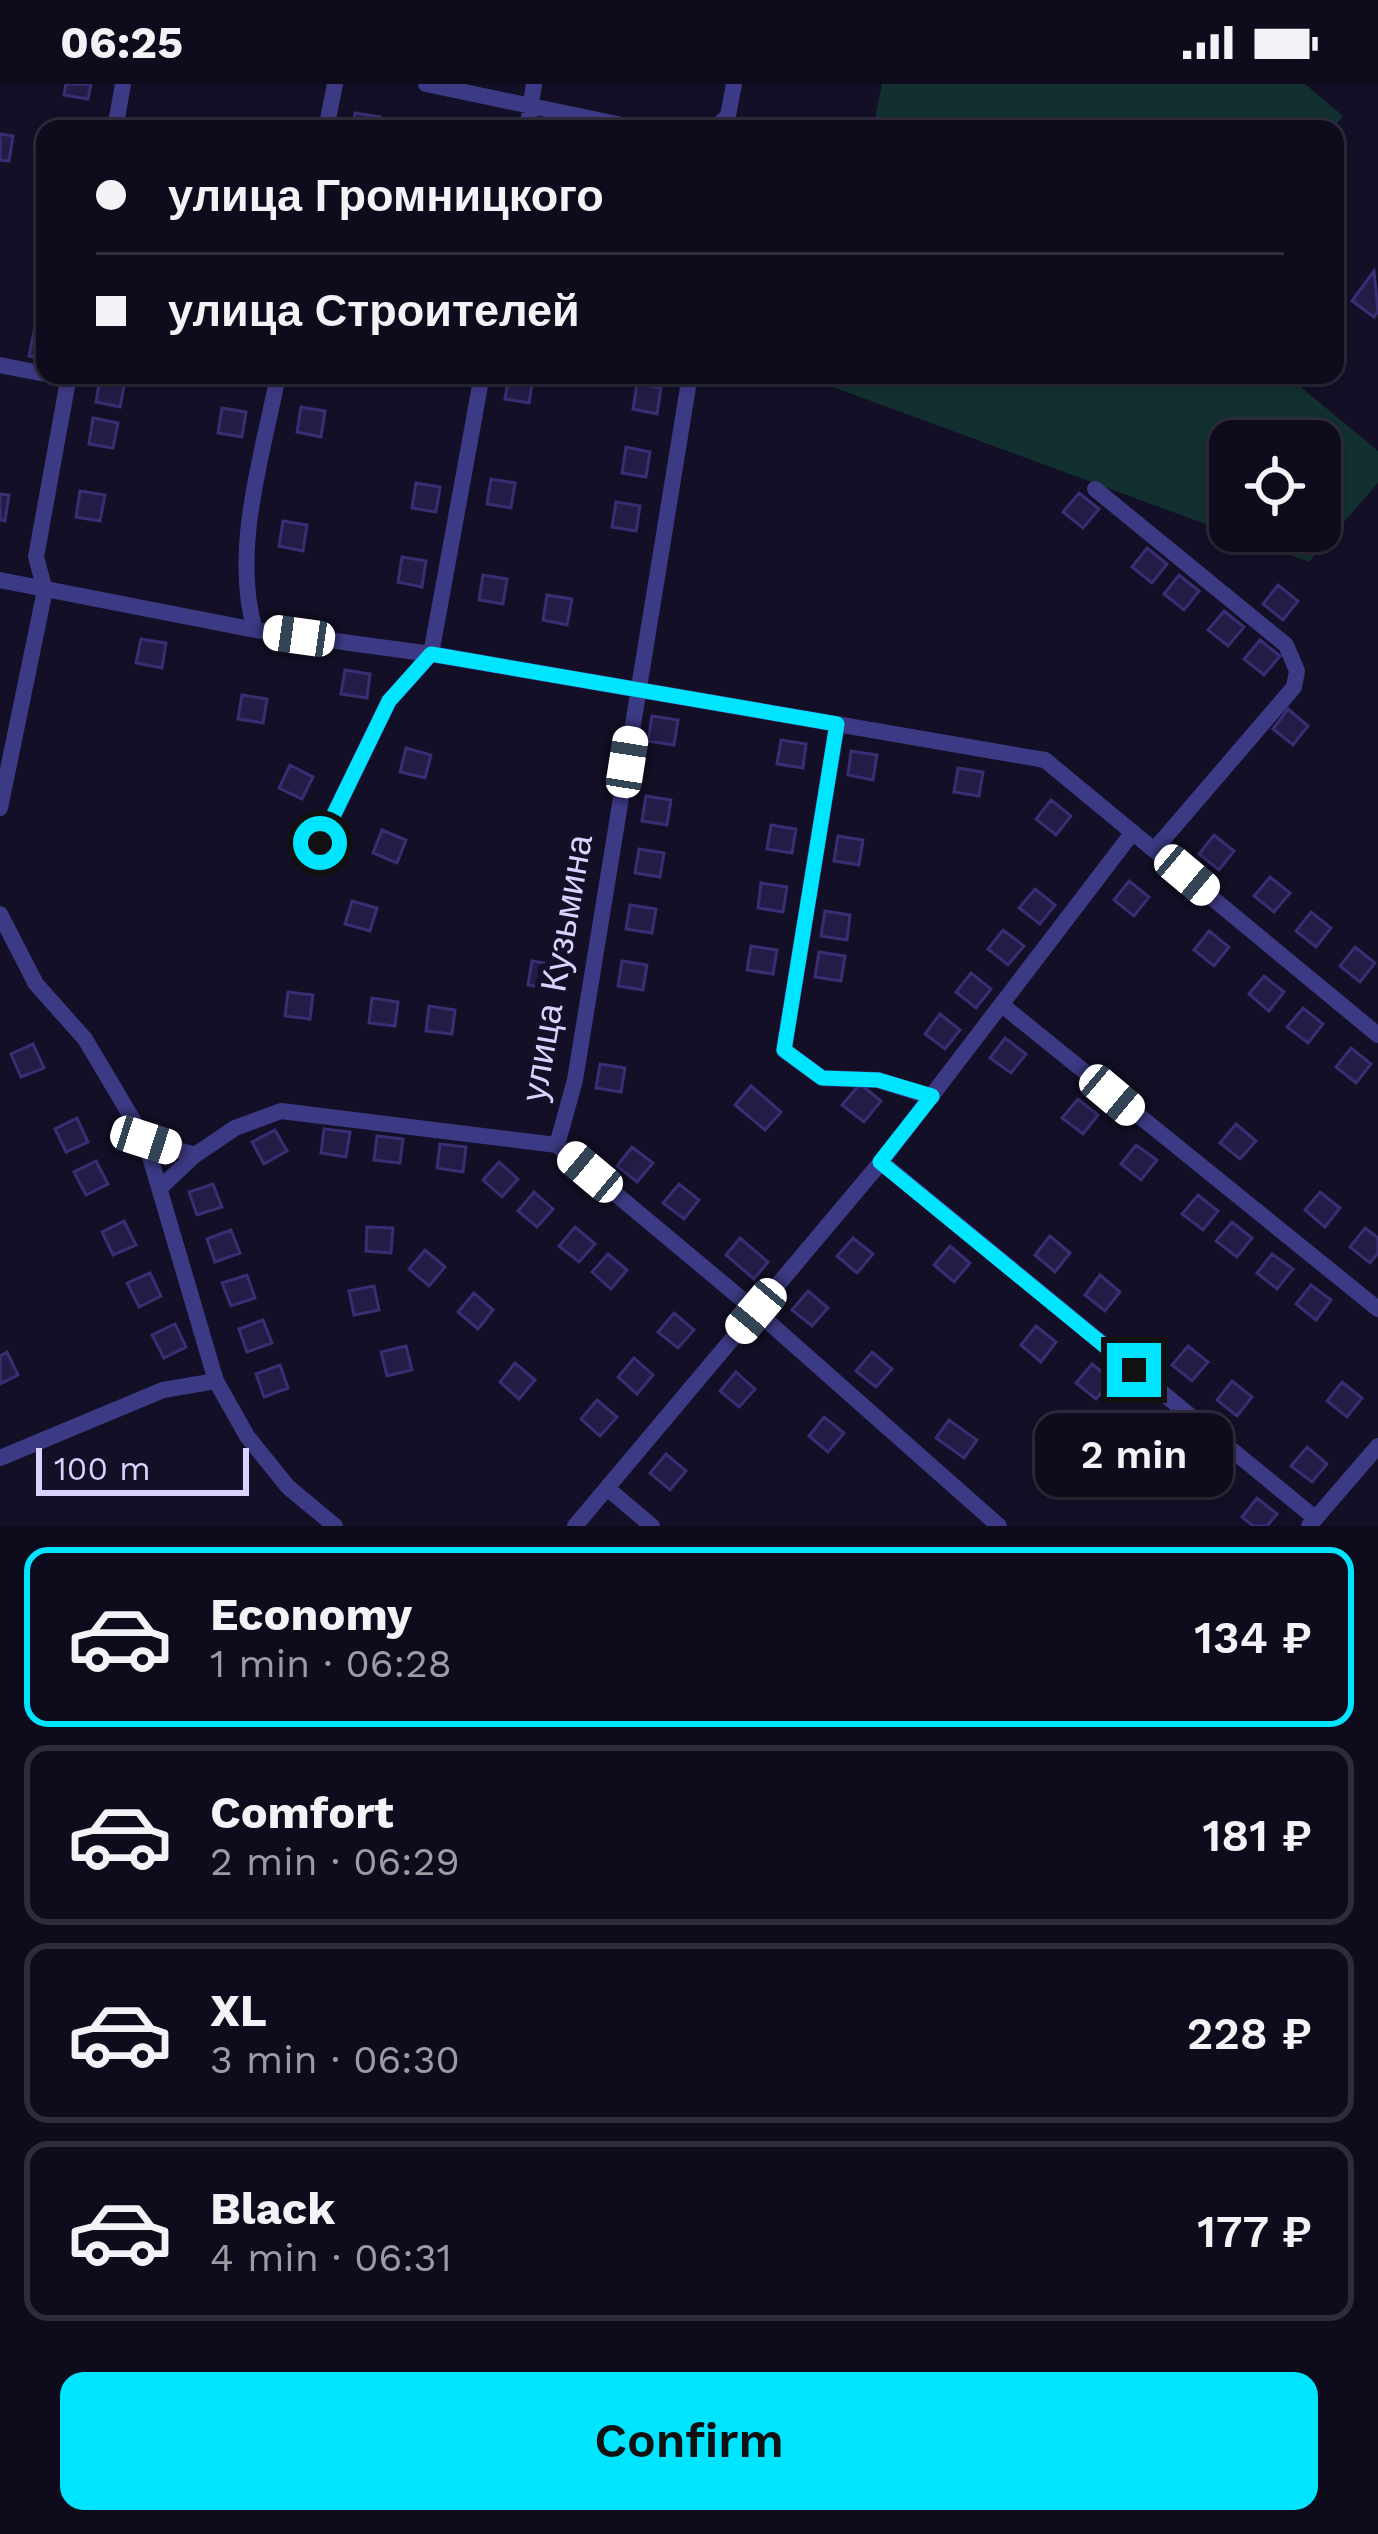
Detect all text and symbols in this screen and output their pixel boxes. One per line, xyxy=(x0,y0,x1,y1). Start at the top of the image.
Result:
text: 06:25 xyxy=(60,16,183,69)
text: улица Громницкого xyxy=(168,169,604,222)
text: улица Строителей xyxy=(168,284,580,337)
map controls xyxy=(1209,420,1341,552)
button: locate xyxy=(1209,420,1341,552)
car xyxy=(261,613,337,659)
car xyxy=(604,724,650,800)
route start xyxy=(293,816,347,870)
street label: улица Кузьмина xyxy=(513,830,601,1105)
car xyxy=(1148,838,1226,912)
car xyxy=(1073,1058,1151,1132)
car xyxy=(106,1112,186,1168)
car xyxy=(551,1135,629,1209)
car xyxy=(719,1272,793,1350)
route end xyxy=(1107,1343,1161,1397)
callout: 2 min xyxy=(1035,1412,1233,1496)
text: 2 min xyxy=(1081,1432,1187,1477)
scale bar xyxy=(36,1442,249,1495)
text: 100 m xyxy=(54,1449,151,1488)
icon: car xyxy=(66,1583,174,1691)
text: Economy xyxy=(210,1588,412,1641)
text: 134 ₽ xyxy=(1194,1611,1312,1664)
text: 1 min · 06:28 xyxy=(210,1641,452,1686)
icon: car xyxy=(66,1781,174,1889)
text: Comfort xyxy=(210,1786,394,1839)
text: 181 ₽ xyxy=(1202,1809,1312,1862)
text: 2 min · 06:29 xyxy=(210,1839,459,1884)
icon: car xyxy=(66,1979,174,2087)
text: XL xyxy=(210,1984,267,2037)
text: 228 ₽ xyxy=(1187,2007,1312,2060)
text: 3 min · 06:30 xyxy=(210,2037,460,2082)
icon: car xyxy=(66,2177,174,2285)
text: Black xyxy=(210,2182,335,2235)
text: 177 ₽ xyxy=(1197,2205,1312,2258)
text: 4 min · 06:31 xyxy=(210,2235,452,2280)
button: Confirm xyxy=(60,2372,1318,2510)

